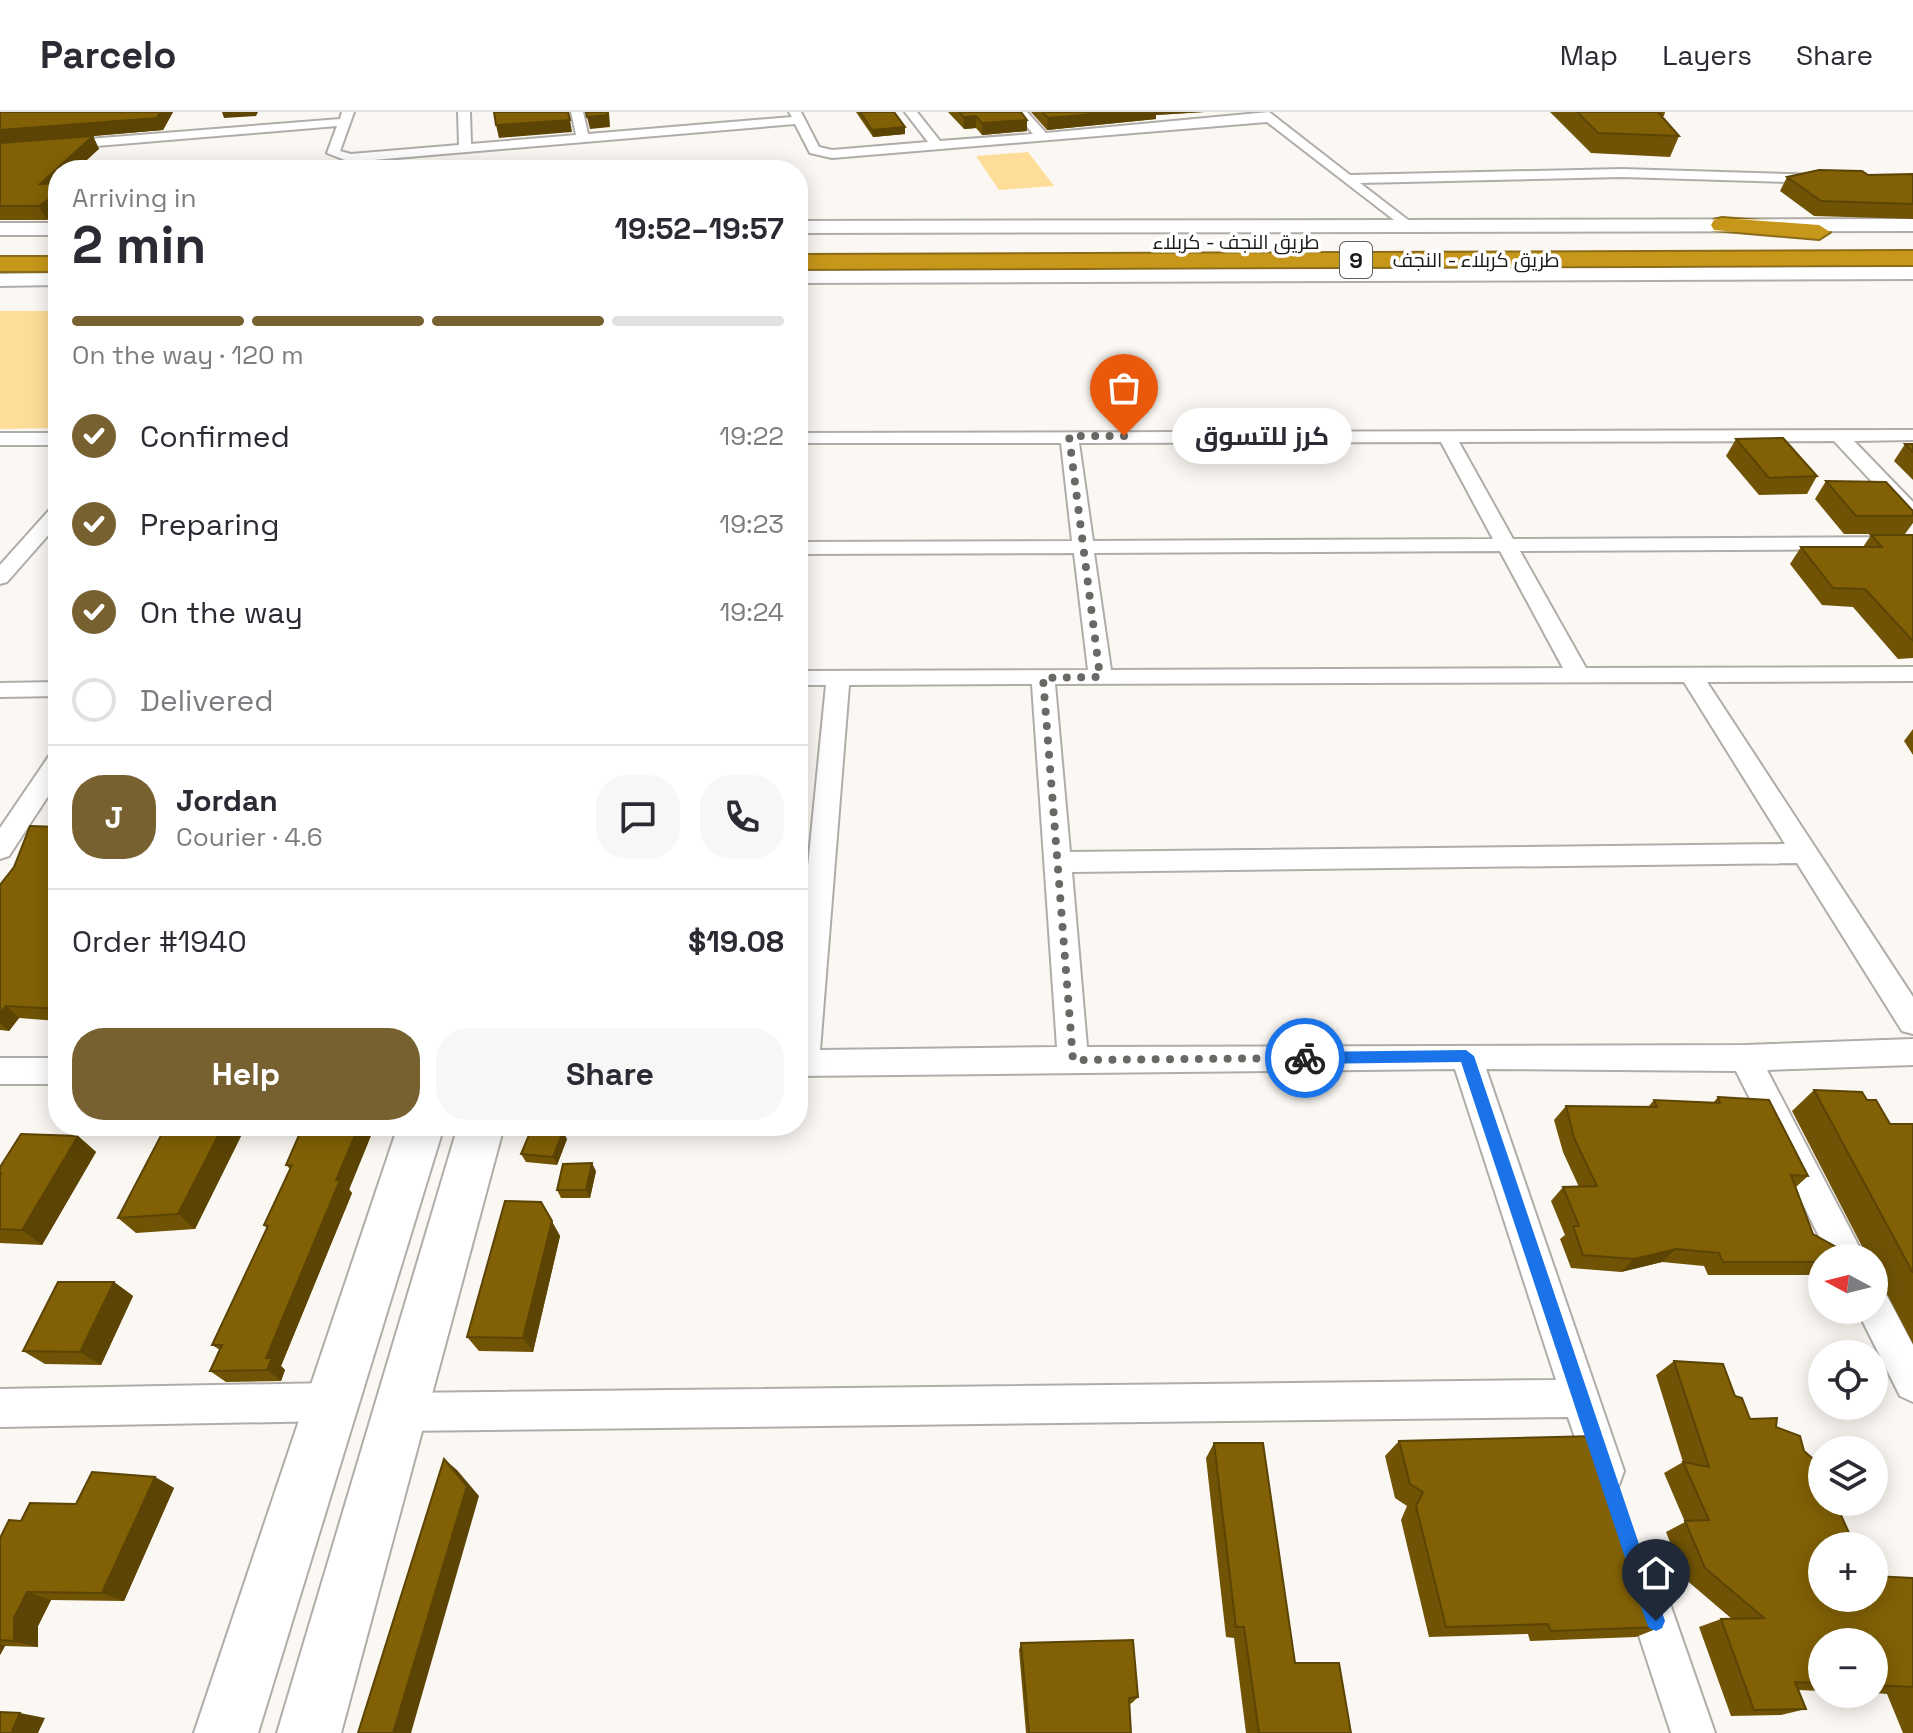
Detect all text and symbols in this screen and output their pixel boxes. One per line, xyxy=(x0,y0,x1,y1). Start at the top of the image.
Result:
text: Parcelo xyxy=(40,31,176,79)
text: Map xyxy=(1560,37,1618,73)
text: Layers xyxy=(1662,37,1752,73)
text: Share xyxy=(1796,37,1873,73)
text: Arriving in xyxy=(72,181,196,215)
text: 19:52–19:57 xyxy=(615,209,784,248)
text: 2 min xyxy=(72,212,206,278)
street label: طريق النجف - کربلاء xyxy=(1152,229,1320,255)
road number: 9 xyxy=(1340,242,1372,278)
street label: طريق کربلاء - النجف xyxy=(1392,247,1560,273)
text: On the way · 120 m xyxy=(72,338,304,372)
pin xyxy=(1090,354,1158,436)
icon: bag xyxy=(1102,366,1146,410)
callout: كرز للتسوق xyxy=(1172,408,1352,464)
icon: check xyxy=(72,414,116,458)
text: Confirmed xyxy=(140,417,290,456)
text: 19:22 xyxy=(719,419,784,453)
text: كرز للتسوق xyxy=(1195,419,1329,453)
icon: check xyxy=(72,502,116,546)
text: Preparing xyxy=(140,505,279,544)
text: 19:23 xyxy=(719,507,784,541)
icon: check xyxy=(72,590,116,634)
text: On the way xyxy=(140,593,303,632)
text: 19:24 xyxy=(719,595,784,629)
text: Delivered xyxy=(140,681,274,720)
button: chat xyxy=(596,775,680,859)
button: phone xyxy=(700,775,784,859)
text: Jordan xyxy=(176,781,278,820)
text: J xyxy=(105,798,123,837)
text: Courier · 4.6 xyxy=(176,820,323,854)
text: Order #1940 xyxy=(72,922,247,961)
text: $19.08 xyxy=(688,922,784,961)
courier xyxy=(1265,1018,1345,1098)
button: Help xyxy=(72,1028,420,1120)
button: Share xyxy=(436,1028,784,1120)
icon: bike xyxy=(1283,1036,1327,1080)
north arrow xyxy=(1808,1244,1888,1324)
map controls xyxy=(1808,1244,1888,1708)
button: locate xyxy=(1808,1340,1888,1420)
button: layers xyxy=(1808,1436,1888,1516)
button: + xyxy=(1808,1532,1888,1612)
pin xyxy=(1622,1539,1690,1621)
icon: home xyxy=(1634,1551,1678,1595)
button: − xyxy=(1808,1628,1888,1708)

